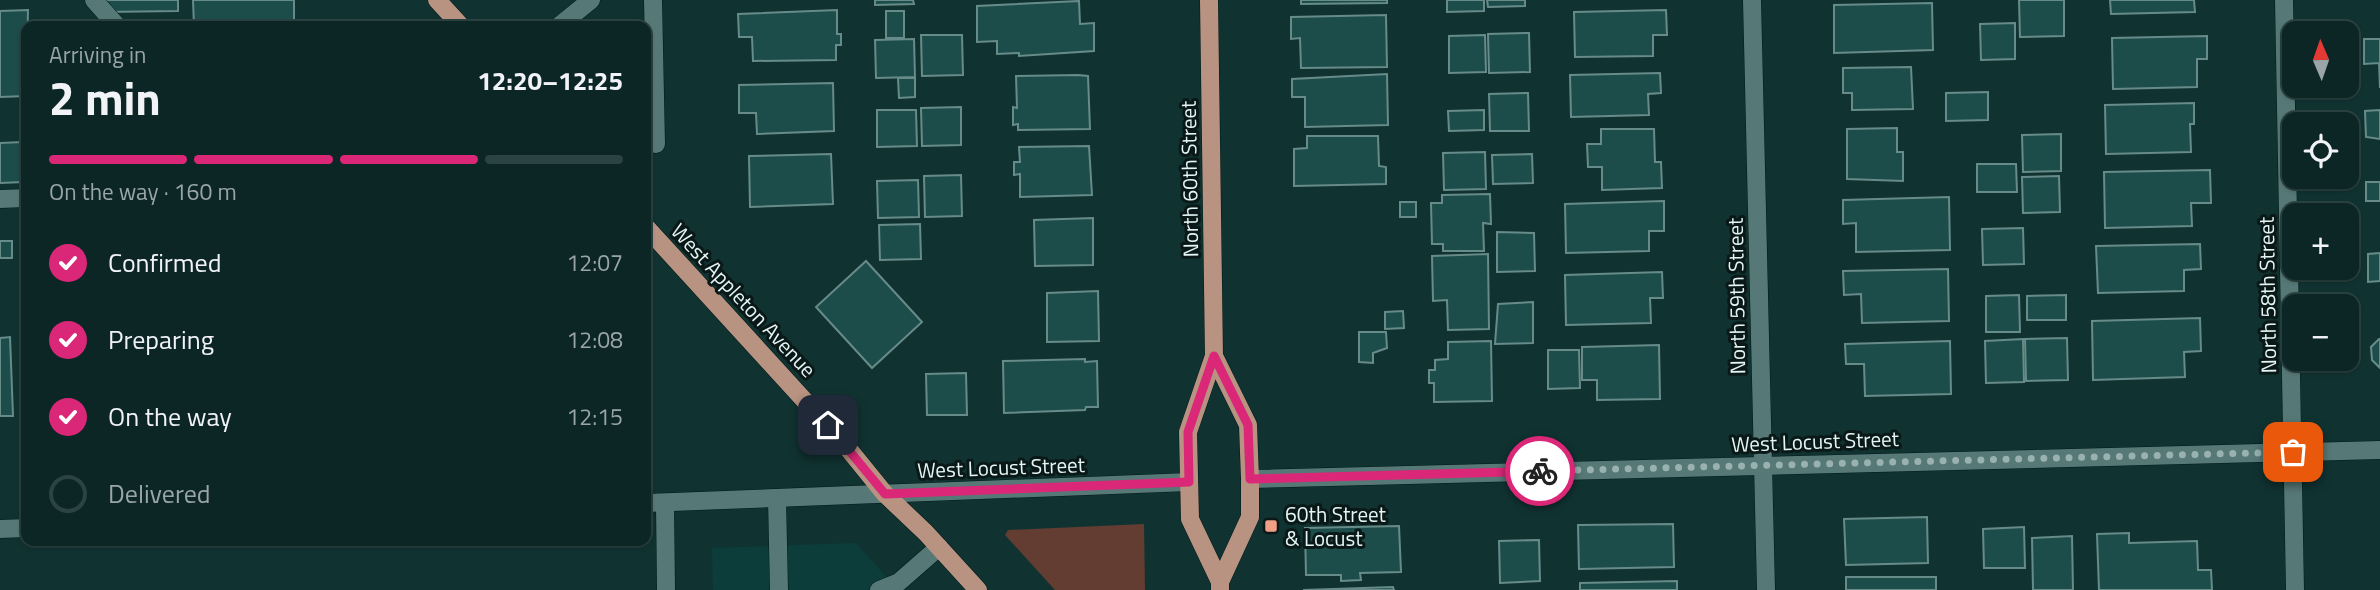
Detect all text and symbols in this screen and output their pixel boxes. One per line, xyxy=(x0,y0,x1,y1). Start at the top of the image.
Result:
north arrow xyxy=(2282,21,2359,98)
map controls xyxy=(2282,21,2359,371)
text: Arriving in xyxy=(49,37,146,72)
text: 12:20–12:25 xyxy=(477,61,623,100)
text: 2 min xyxy=(49,63,161,133)
street label: North 60th Street xyxy=(1172,100,1206,258)
button: locate xyxy=(2282,112,2359,189)
text: On the way · 160 m xyxy=(49,174,237,209)
button: + xyxy=(2282,203,2359,280)
street label: West Appleton Avenue xyxy=(664,216,824,384)
street label: North 58th Street xyxy=(2250,216,2284,374)
street label: North 59th Street xyxy=(1719,217,1753,375)
text: Confirmed xyxy=(108,243,222,282)
icon: check xyxy=(49,244,87,282)
text: 12:07 xyxy=(566,245,623,280)
button: − xyxy=(2282,294,2359,371)
text: Preparing xyxy=(108,320,214,359)
icon: check xyxy=(49,321,87,359)
text: 12:08 xyxy=(566,322,623,357)
pin xyxy=(798,395,858,455)
text: On the way xyxy=(108,397,232,436)
icon: check xyxy=(49,398,87,436)
text: 12:15 xyxy=(566,399,623,434)
icon: home xyxy=(809,406,847,444)
street label: West Locust Street xyxy=(1731,422,1900,460)
pin xyxy=(2263,422,2323,482)
icon: bag xyxy=(2274,433,2312,471)
courier xyxy=(1505,436,1575,506)
street label: West Locust Street xyxy=(917,448,1086,486)
icon: bike xyxy=(1521,452,1559,490)
text: Delivered xyxy=(108,474,211,513)
place label: 60th Street & Locust xyxy=(1285,498,1387,554)
marker: 60th Street & Locust xyxy=(1263,518,1279,534)

